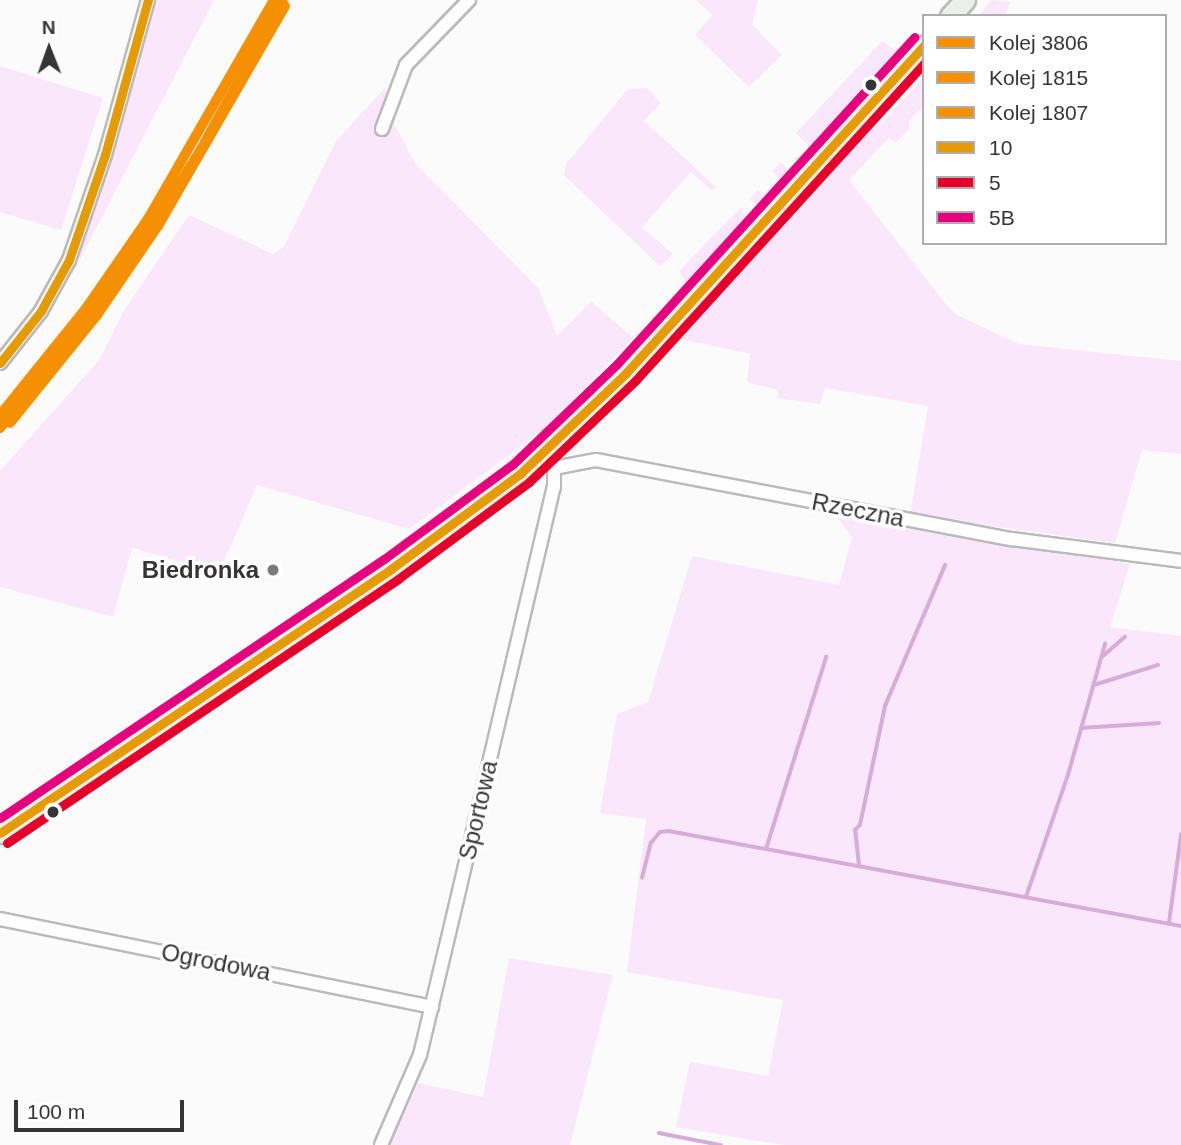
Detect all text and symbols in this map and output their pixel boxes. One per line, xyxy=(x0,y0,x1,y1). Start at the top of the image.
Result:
north arrow xyxy=(14,14,84,84)
legend xyxy=(922,14,1167,245)
text: N xyxy=(42,17,56,38)
text: Kolej 3806 xyxy=(989,31,1088,54)
text: Kolej 1815 xyxy=(989,66,1088,89)
unlabelled marker xyxy=(864,78,878,92)
text: Kolej 1807 xyxy=(989,101,1088,124)
text: 10 xyxy=(989,136,1012,159)
text: 5 xyxy=(989,171,1001,194)
text: 5B xyxy=(989,206,1015,229)
street label: Rzeczna xyxy=(809,487,907,533)
place label: Biedronka xyxy=(142,556,259,584)
marker: Biedronka xyxy=(265,562,281,578)
street label: Sportowa xyxy=(453,757,503,863)
unlabelled marker xyxy=(46,805,60,819)
street label: Ogrodowa xyxy=(159,937,273,987)
scale bar xyxy=(18,1086,187,1130)
text: 100 m xyxy=(27,1100,85,1123)

